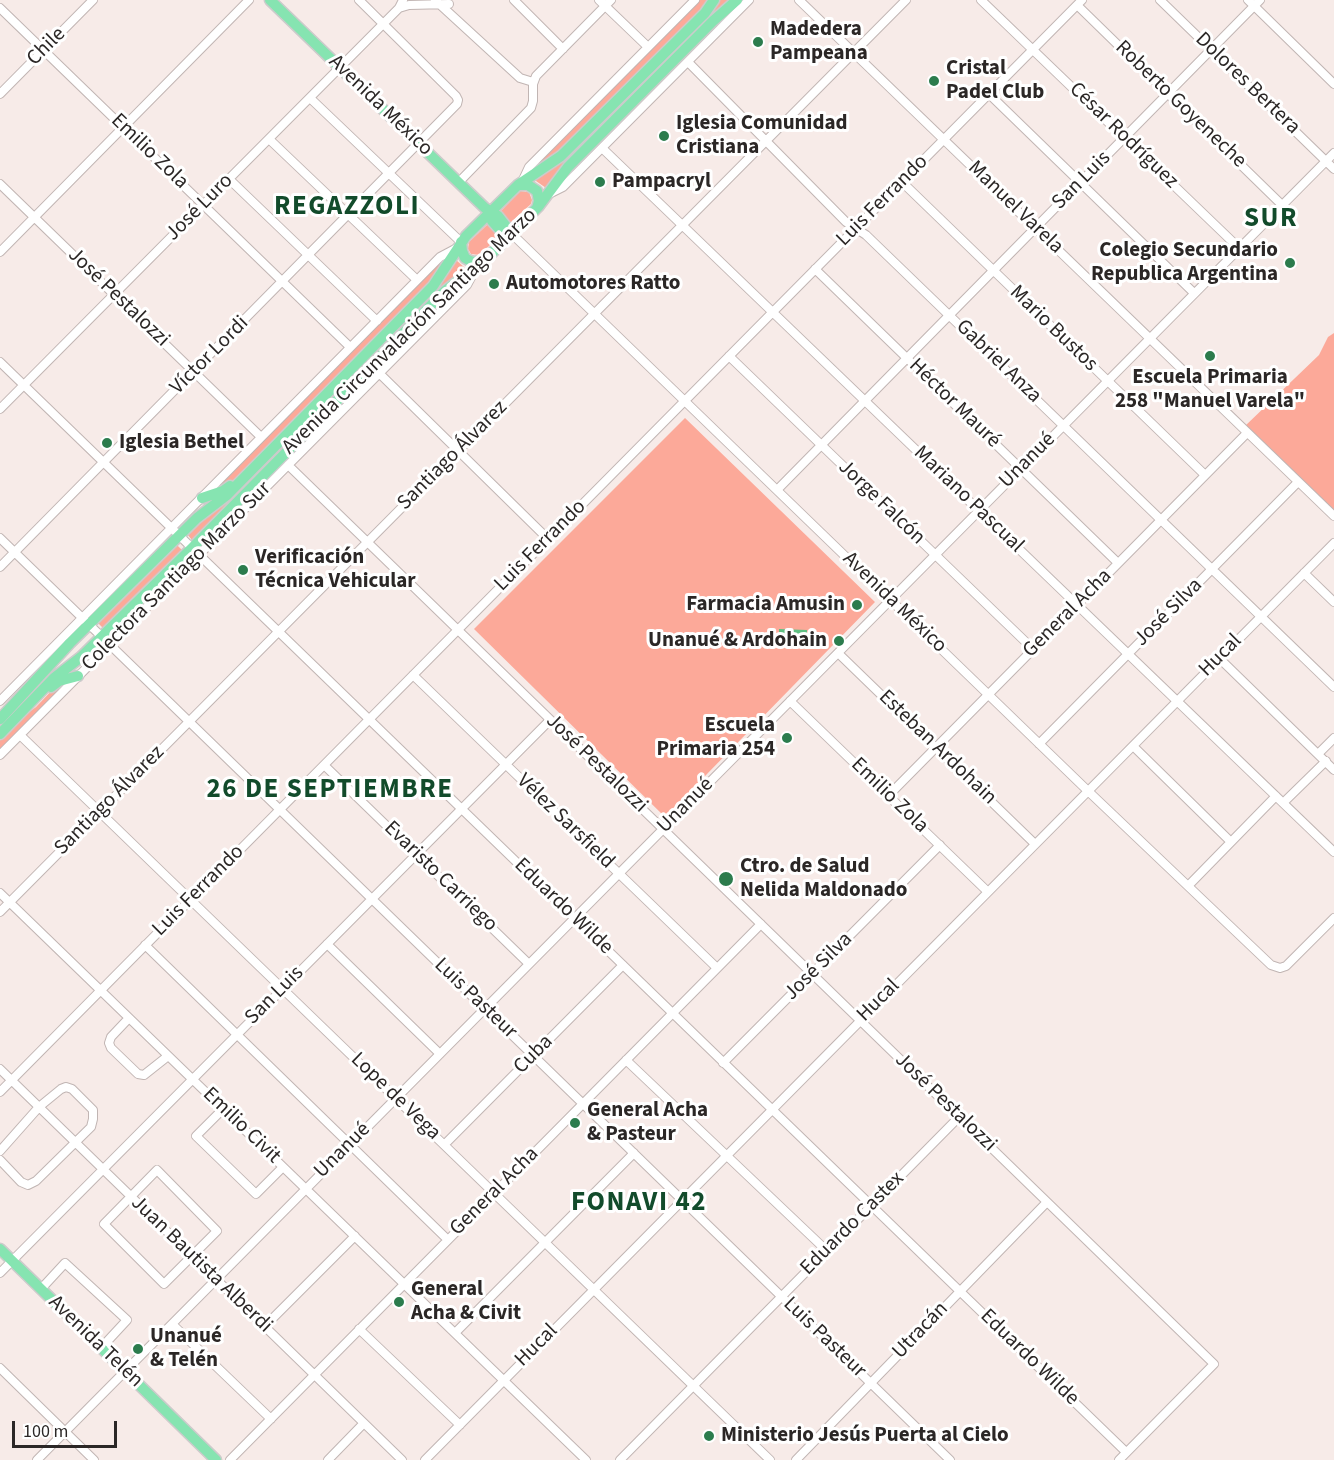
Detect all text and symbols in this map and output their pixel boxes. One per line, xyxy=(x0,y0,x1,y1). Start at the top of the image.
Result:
place label: Madedera Pampeana xyxy=(770,17,868,67)
street label: Chile xyxy=(22,22,72,72)
street label: Dolores Bertera xyxy=(1189,28,1305,140)
marker: Madedera Pampeana xyxy=(751,35,765,49)
street label: Roberto Goyeneche xyxy=(1109,36,1251,174)
street label: Avenida México xyxy=(323,50,437,162)
place label: Cristal Padel Club xyxy=(946,56,1044,106)
marker: Cristal Padel Club xyxy=(927,74,941,88)
street label: César Rodríguez xyxy=(1063,78,1183,194)
street label: Emilio Zola xyxy=(105,109,193,195)
place label: Iglesia Comunidad Cristiana xyxy=(676,111,848,161)
marker: Iglesia Comunidad Cristiana xyxy=(657,129,671,143)
street label: San Luis xyxy=(1047,146,1117,216)
street label: Luis Ferrando xyxy=(832,150,934,252)
street label: Manuel Varela xyxy=(962,156,1068,260)
street label: José Luro xyxy=(161,169,239,247)
place label: Pampacryl xyxy=(612,169,711,195)
marker: Pampacryl xyxy=(593,175,607,189)
district label: REGAZZOLI xyxy=(274,192,420,224)
street label: Avenida Circunvalación Santiago Marzo xyxy=(277,203,543,461)
district label: SUR xyxy=(1244,204,1298,236)
place label: Colegio Secundario Republica Argentina xyxy=(1091,238,1278,288)
street label: José Pestalozzi xyxy=(62,243,174,353)
marker: Colegio Secundario Republica Argentina xyxy=(1283,256,1297,270)
place label: Automotores Ratto xyxy=(506,271,681,297)
marker: Automotores Ratto xyxy=(487,277,501,291)
street label: Mario Bustos xyxy=(1004,281,1102,377)
street label: Víctor Lordi xyxy=(166,312,254,400)
street label: Gabriel Anza xyxy=(950,315,1046,409)
marker: Escuela Primaria 258 "Manuel Varela" xyxy=(1203,349,1217,363)
street label: Héctor Mauré xyxy=(903,354,1005,454)
place label: Escuela Primaria 258 "Manuel Varela" xyxy=(1115,365,1305,415)
street label: Santiago Álvarez xyxy=(393,396,513,516)
street label: Unanué xyxy=(995,428,1061,494)
place label: Iglesia Bethel xyxy=(119,430,244,456)
marker: Iglesia Bethel xyxy=(100,436,114,450)
street label: Mariano Pascual xyxy=(908,441,1028,559)
street label: Jorge Falcón xyxy=(832,455,930,551)
street label: Colectora Santiago Marzo Sur xyxy=(77,477,277,677)
street label: Luis Ferrando xyxy=(490,495,592,597)
place label: Verificación Técnica Vehicular xyxy=(255,545,416,595)
street label: Avenida México xyxy=(837,547,951,659)
marker: Verificación Técnica Vehicular xyxy=(236,563,250,577)
street label: General Acha xyxy=(1018,564,1118,664)
street label: José Silva xyxy=(1130,574,1208,652)
place label: Farmacia Amusin xyxy=(686,592,845,618)
marker: Farmacia Amusin xyxy=(850,598,864,612)
place label: Unanué & Ardohain xyxy=(648,628,827,654)
street label: Hucal xyxy=(1194,629,1248,683)
marker: Unanué & Ardohain xyxy=(832,634,846,648)
street label: Esteban Ardohain xyxy=(873,685,1001,811)
street label: José Pestalozzi xyxy=(540,709,652,819)
place label: Escuela Primaria 254 xyxy=(657,713,775,763)
marker: Escuela Primaria 254 xyxy=(780,731,794,745)
street label: Santiago Álvarez xyxy=(50,741,170,861)
street label: Emilio Zola xyxy=(845,753,933,839)
street label: Vélez Sarsfield xyxy=(511,769,619,875)
street label: Unanué xyxy=(653,773,719,839)
district label: 26 DE SEPTIEMBRE xyxy=(207,775,453,807)
street label: Evaristo Carriego xyxy=(378,816,502,938)
street label: Luis Ferrando xyxy=(148,840,250,942)
street label: Eduardo Wilde xyxy=(508,854,618,960)
place label: Ctro. de Salud Nelida Maldonado xyxy=(740,854,907,904)
marker: Ctro. de Salud Nelida Maldonado xyxy=(717,870,735,888)
street label: José Silva xyxy=(780,928,858,1006)
street label: Luis Pasteur xyxy=(428,953,522,1045)
street label: San Luis xyxy=(240,961,310,1031)
street label: Hucal xyxy=(852,974,906,1028)
street label: Cuba xyxy=(509,1030,559,1080)
street label: Lope de Vega xyxy=(345,1048,445,1146)
street label: José Pestalozzi xyxy=(889,1048,1001,1158)
street label: Emilio Civit xyxy=(197,1083,285,1169)
place label: General Acha & Pasteur xyxy=(587,1098,708,1148)
marker: General Acha & Pasteur xyxy=(568,1116,582,1130)
street label: Unanué xyxy=(310,1118,376,1184)
street label: General Acha xyxy=(445,1142,545,1242)
street label: Eduardo Castex xyxy=(796,1167,910,1281)
district label: FONAVI 42 xyxy=(571,1188,707,1220)
street label: Juan Bautista Alberdi xyxy=(125,1191,277,1339)
place label: General Acha & Civit xyxy=(411,1277,521,1327)
street label: Avenida Telén xyxy=(42,1291,148,1393)
street label: Luis Pasteur xyxy=(777,1292,871,1384)
marker: General Acha & Civit xyxy=(392,1295,406,1309)
street label: Utracán xyxy=(888,1297,954,1365)
street label: Eduardo Wilde xyxy=(974,1305,1084,1411)
street label: Hucal xyxy=(510,1319,564,1373)
place label: Unanué & Telén xyxy=(150,1324,222,1374)
marker: Unanué & Telén xyxy=(131,1342,145,1356)
scale bar xyxy=(15,1409,120,1447)
text: 100 m xyxy=(23,1419,68,1444)
place label: Ministerio Jesús Puerta al Cielo xyxy=(721,1423,1009,1449)
marker: Ministerio Jesús Puerta al Cielo xyxy=(702,1429,716,1443)

